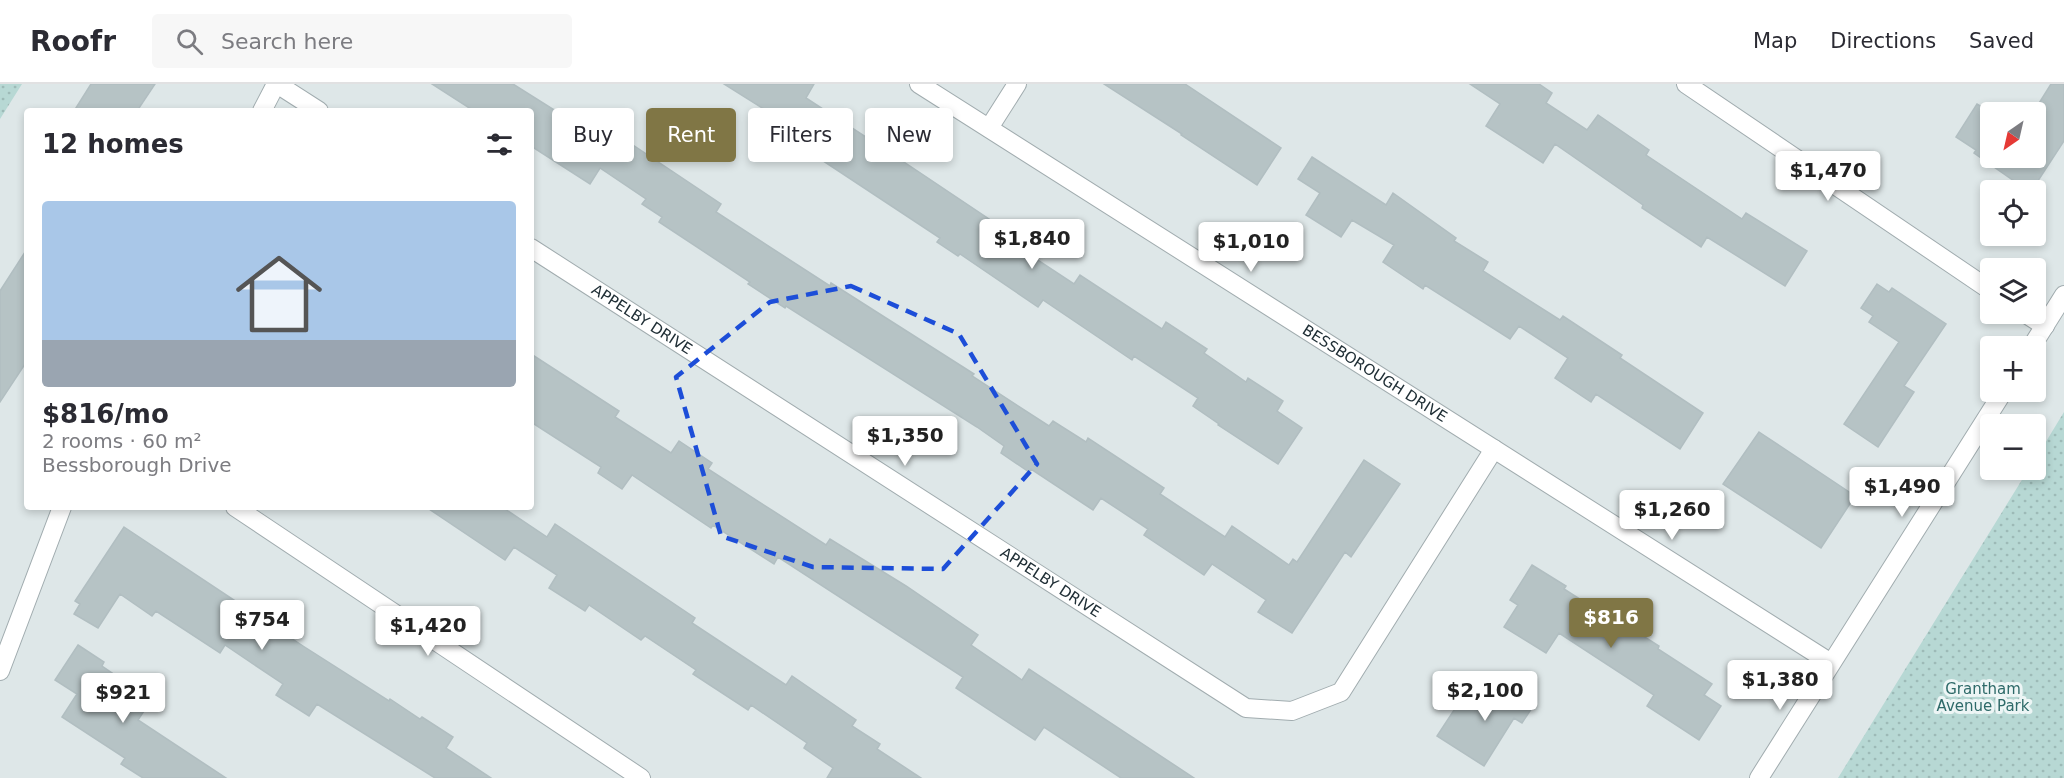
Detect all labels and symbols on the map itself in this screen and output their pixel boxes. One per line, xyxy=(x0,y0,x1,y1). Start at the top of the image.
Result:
north arrow xyxy=(1980,102,2046,168)
pin: $1,470 xyxy=(1779,151,1877,202)
pin: $1,840 xyxy=(983,219,1081,270)
pin: $1,010 xyxy=(1202,222,1300,273)
street label: APPELBY DRIVE xyxy=(588,281,696,358)
street label: BESSBOROUGH DRIVE xyxy=(1299,321,1451,426)
pin: $1,350 xyxy=(856,416,954,467)
pin: $1,490 xyxy=(1853,467,1951,518)
pin: $1,260 xyxy=(1623,490,1721,541)
street label: APPELBY DRIVE xyxy=(997,543,1104,621)
pin: $816 xyxy=(1575,598,1647,649)
pin: $754 xyxy=(226,600,298,651)
pin: $1,420 xyxy=(379,606,477,657)
pin: $1,380 xyxy=(1731,660,1829,711)
pin: $2,100 xyxy=(1436,671,1534,722)
pin: $921 xyxy=(87,673,159,724)
park label: Grantham Avenue Park xyxy=(1937,680,2030,715)

